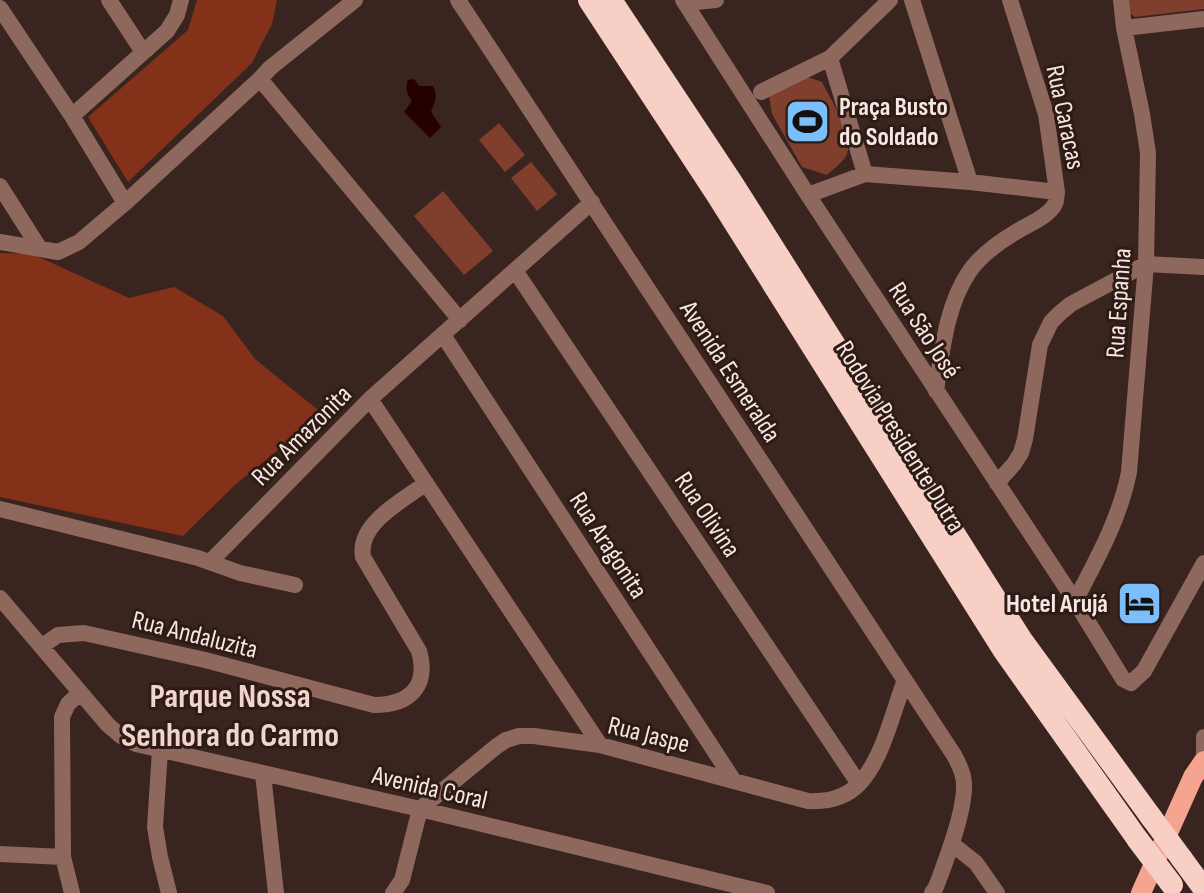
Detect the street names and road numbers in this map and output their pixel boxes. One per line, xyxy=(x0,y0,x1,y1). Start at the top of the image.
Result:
street label: Rua Caracas xyxy=(1038,62,1091,172)
street label: Rua Espanha xyxy=(1100,247,1139,359)
street label: Rua São José xyxy=(881,277,966,385)
street label: Avenida Esmeralda xyxy=(672,295,787,448)
street label: Rodovia Presidente Dutra xyxy=(829,336,971,538)
street label: Rua Amazonita xyxy=(246,380,359,493)
street label: Rua Olivina xyxy=(667,466,746,563)
street label: Rua Aragonita xyxy=(562,487,654,605)
street label: Rua Andaluzita xyxy=(129,605,261,666)
street label: Rua Jaspe xyxy=(605,710,693,761)
street label: Avenida Coral xyxy=(368,760,490,817)

